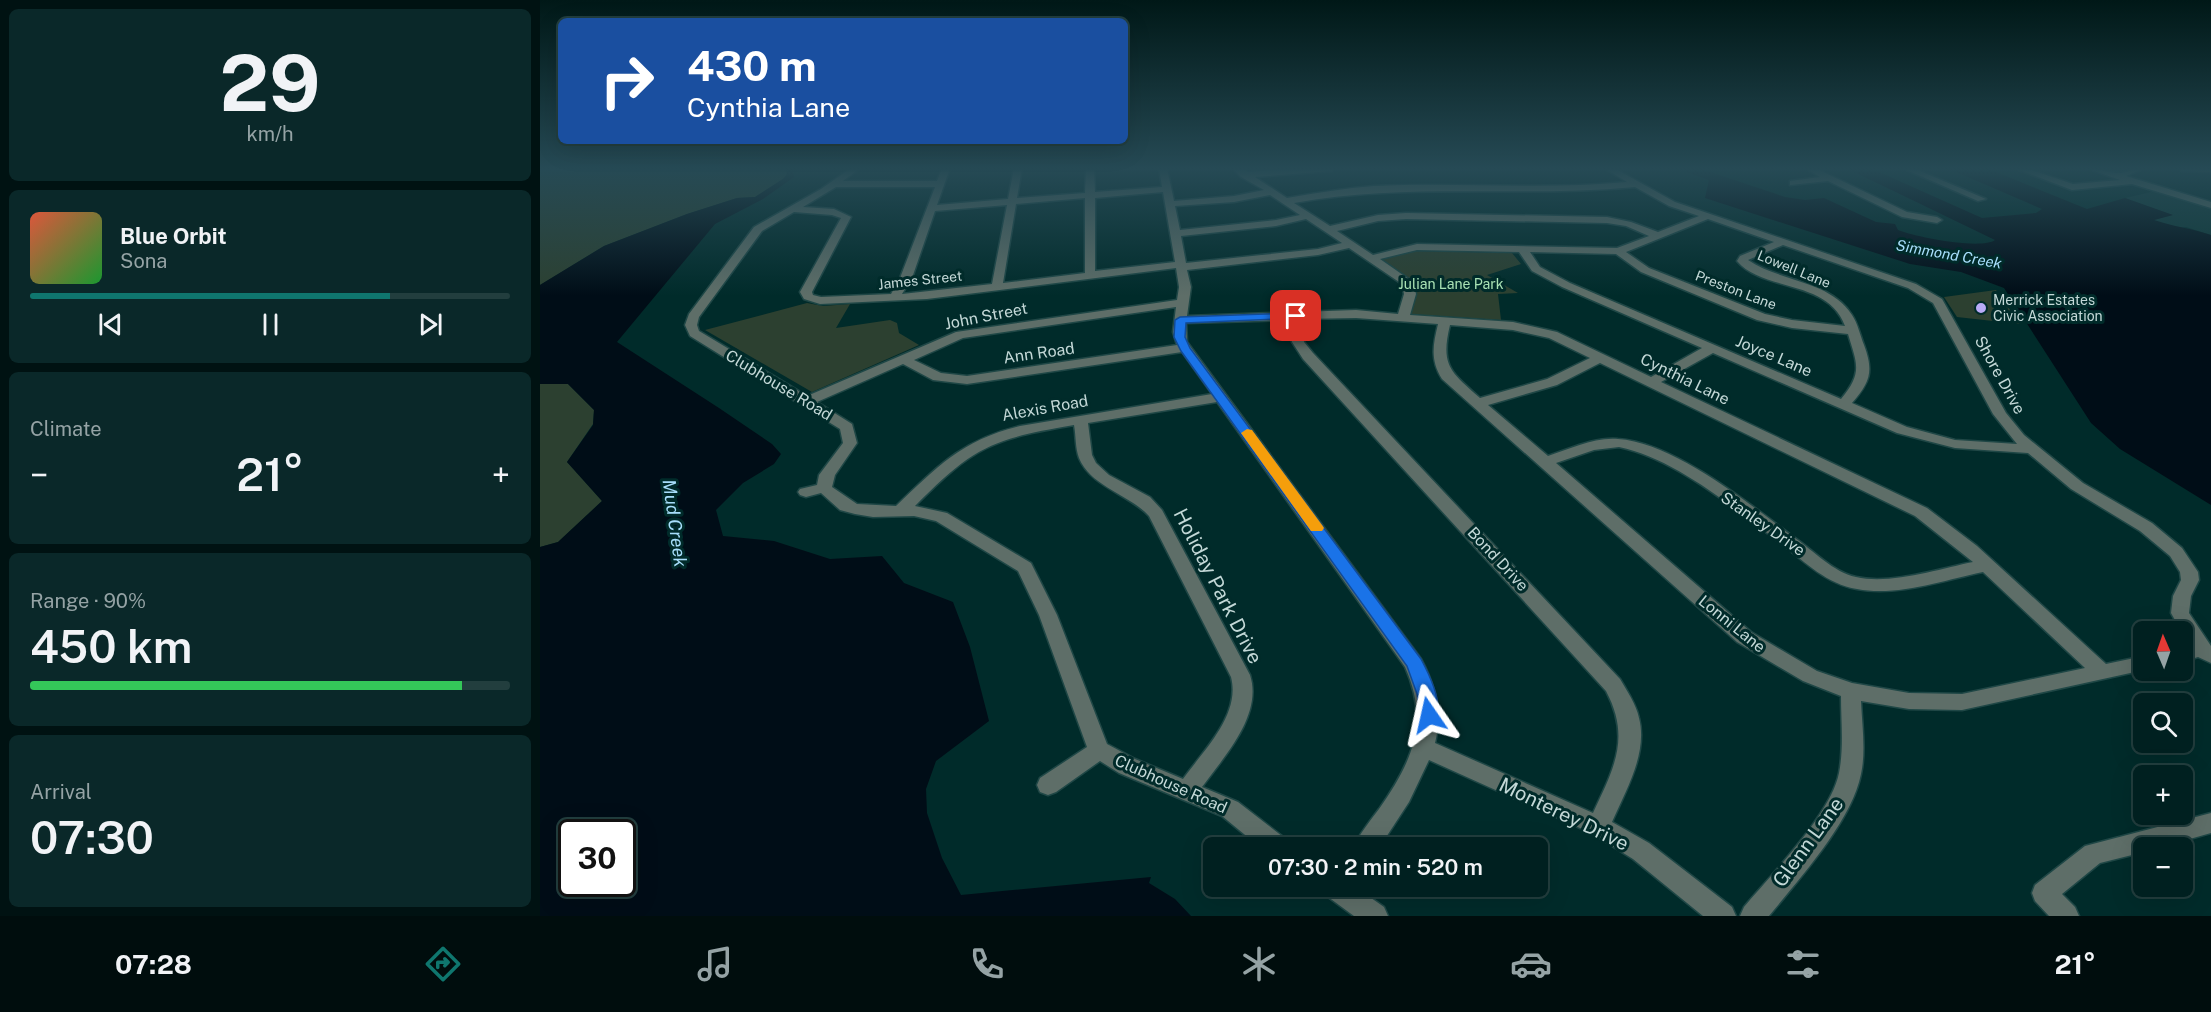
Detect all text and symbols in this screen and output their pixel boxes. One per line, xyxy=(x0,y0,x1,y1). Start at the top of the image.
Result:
text: 29 xyxy=(220,37,320,129)
text: 430 m xyxy=(687,41,817,90)
icon: right xyxy=(588,42,666,120)
text: Cynthia Lane xyxy=(687,91,850,123)
text: km/h xyxy=(246,122,294,146)
text: Blue Orbit xyxy=(120,223,227,249)
water label: Simmond Creek xyxy=(1895,236,2004,272)
street label: Lowell Lane xyxy=(1755,247,1833,291)
text: Sona xyxy=(120,249,167,273)
street label: Preston Lane xyxy=(1693,267,1779,313)
street label: James Street xyxy=(877,268,963,292)
park label: Julian Lane Park xyxy=(1398,276,1504,292)
pin xyxy=(1270,290,1321,341)
place label: Merrick Estates Civic Association xyxy=(1993,292,2103,324)
street label: John Street xyxy=(943,299,1029,333)
icon: arrive xyxy=(1279,299,1312,332)
marker: Merrick Estates Civic Association xyxy=(1974,301,1988,315)
icon: previous xyxy=(94,308,127,341)
icon: pause xyxy=(254,308,287,341)
icon: next xyxy=(414,308,447,341)
street label: Joyce Lane xyxy=(1733,331,1815,381)
street label: Shore Drive xyxy=(1971,333,2029,417)
street label: Ann Road xyxy=(1002,339,1076,367)
street label: Clubhouse Road xyxy=(722,346,836,424)
street label: Cynthia Lane xyxy=(1637,349,1733,409)
street label: Alexis Road xyxy=(1000,391,1090,425)
text: Climate xyxy=(30,417,102,441)
text: 21° xyxy=(236,448,304,501)
text: − xyxy=(30,456,48,494)
text: + xyxy=(492,456,510,494)
water label: Mud Creek xyxy=(658,478,692,568)
street label: Stanley Drive xyxy=(1717,488,1809,560)
street label: Holiday Park Drive xyxy=(1169,504,1267,668)
street label: Bond Drive xyxy=(1464,523,1532,595)
text: Range · 90% xyxy=(30,589,146,613)
street label: Lonni Lane xyxy=(1695,591,1769,657)
text: 450 km xyxy=(30,620,192,673)
north arrow xyxy=(2133,621,2193,681)
map controls xyxy=(2133,621,2193,897)
position arrow xyxy=(1397,683,1461,747)
button: search xyxy=(2133,693,2193,753)
street label: Clubhouse Road xyxy=(1112,751,1230,817)
button: + xyxy=(2133,765,2193,825)
street label: Monterey Drive xyxy=(1495,772,1633,856)
text: Arrival xyxy=(30,780,92,804)
street label: Glenn Lane xyxy=(1768,793,1848,891)
text: 07:30 xyxy=(30,811,154,864)
speed limit sign: 30 xyxy=(558,819,636,897)
button: − xyxy=(2133,837,2193,897)
text: 07:30 · 2 min · 520 m xyxy=(1268,854,1483,880)
icon: directions xyxy=(422,943,464,985)
icon: music xyxy=(694,943,736,985)
icon: phone xyxy=(966,943,1008,985)
icon: climate xyxy=(1238,943,1280,985)
icon: car xyxy=(1510,943,1552,985)
icon: filters xyxy=(1782,943,1824,985)
text: 07:28 xyxy=(115,948,192,980)
text: 21° xyxy=(2054,948,2096,980)

